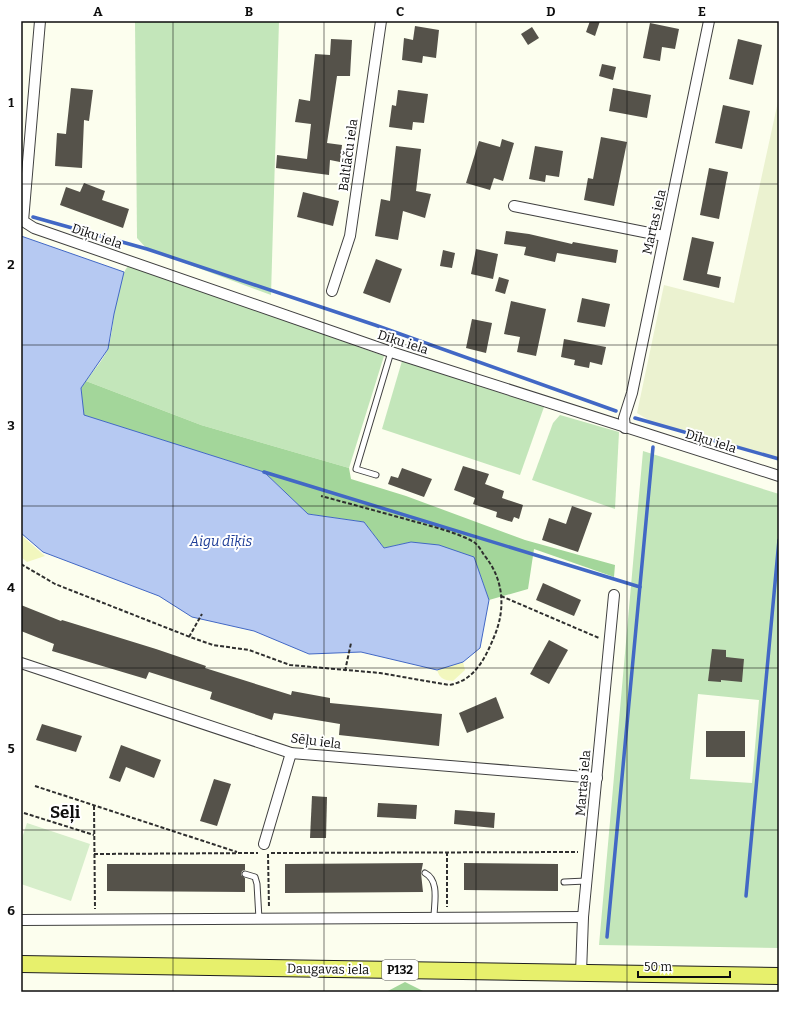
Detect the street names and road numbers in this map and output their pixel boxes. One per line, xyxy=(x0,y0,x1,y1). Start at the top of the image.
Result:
street label: Baltlāču iela xyxy=(335,118,361,192)
street label: Martas iela xyxy=(639,188,669,256)
street label: Dīķu iela xyxy=(69,220,124,253)
street label: Dīķu iela xyxy=(375,327,430,358)
street label: Dīķu iela xyxy=(683,426,738,457)
street label: Sēļu iela xyxy=(290,730,342,753)
street label: Martas iela xyxy=(573,749,593,817)
road number: P132 xyxy=(382,960,418,980)
street label: Daugavas iela xyxy=(287,961,369,977)

